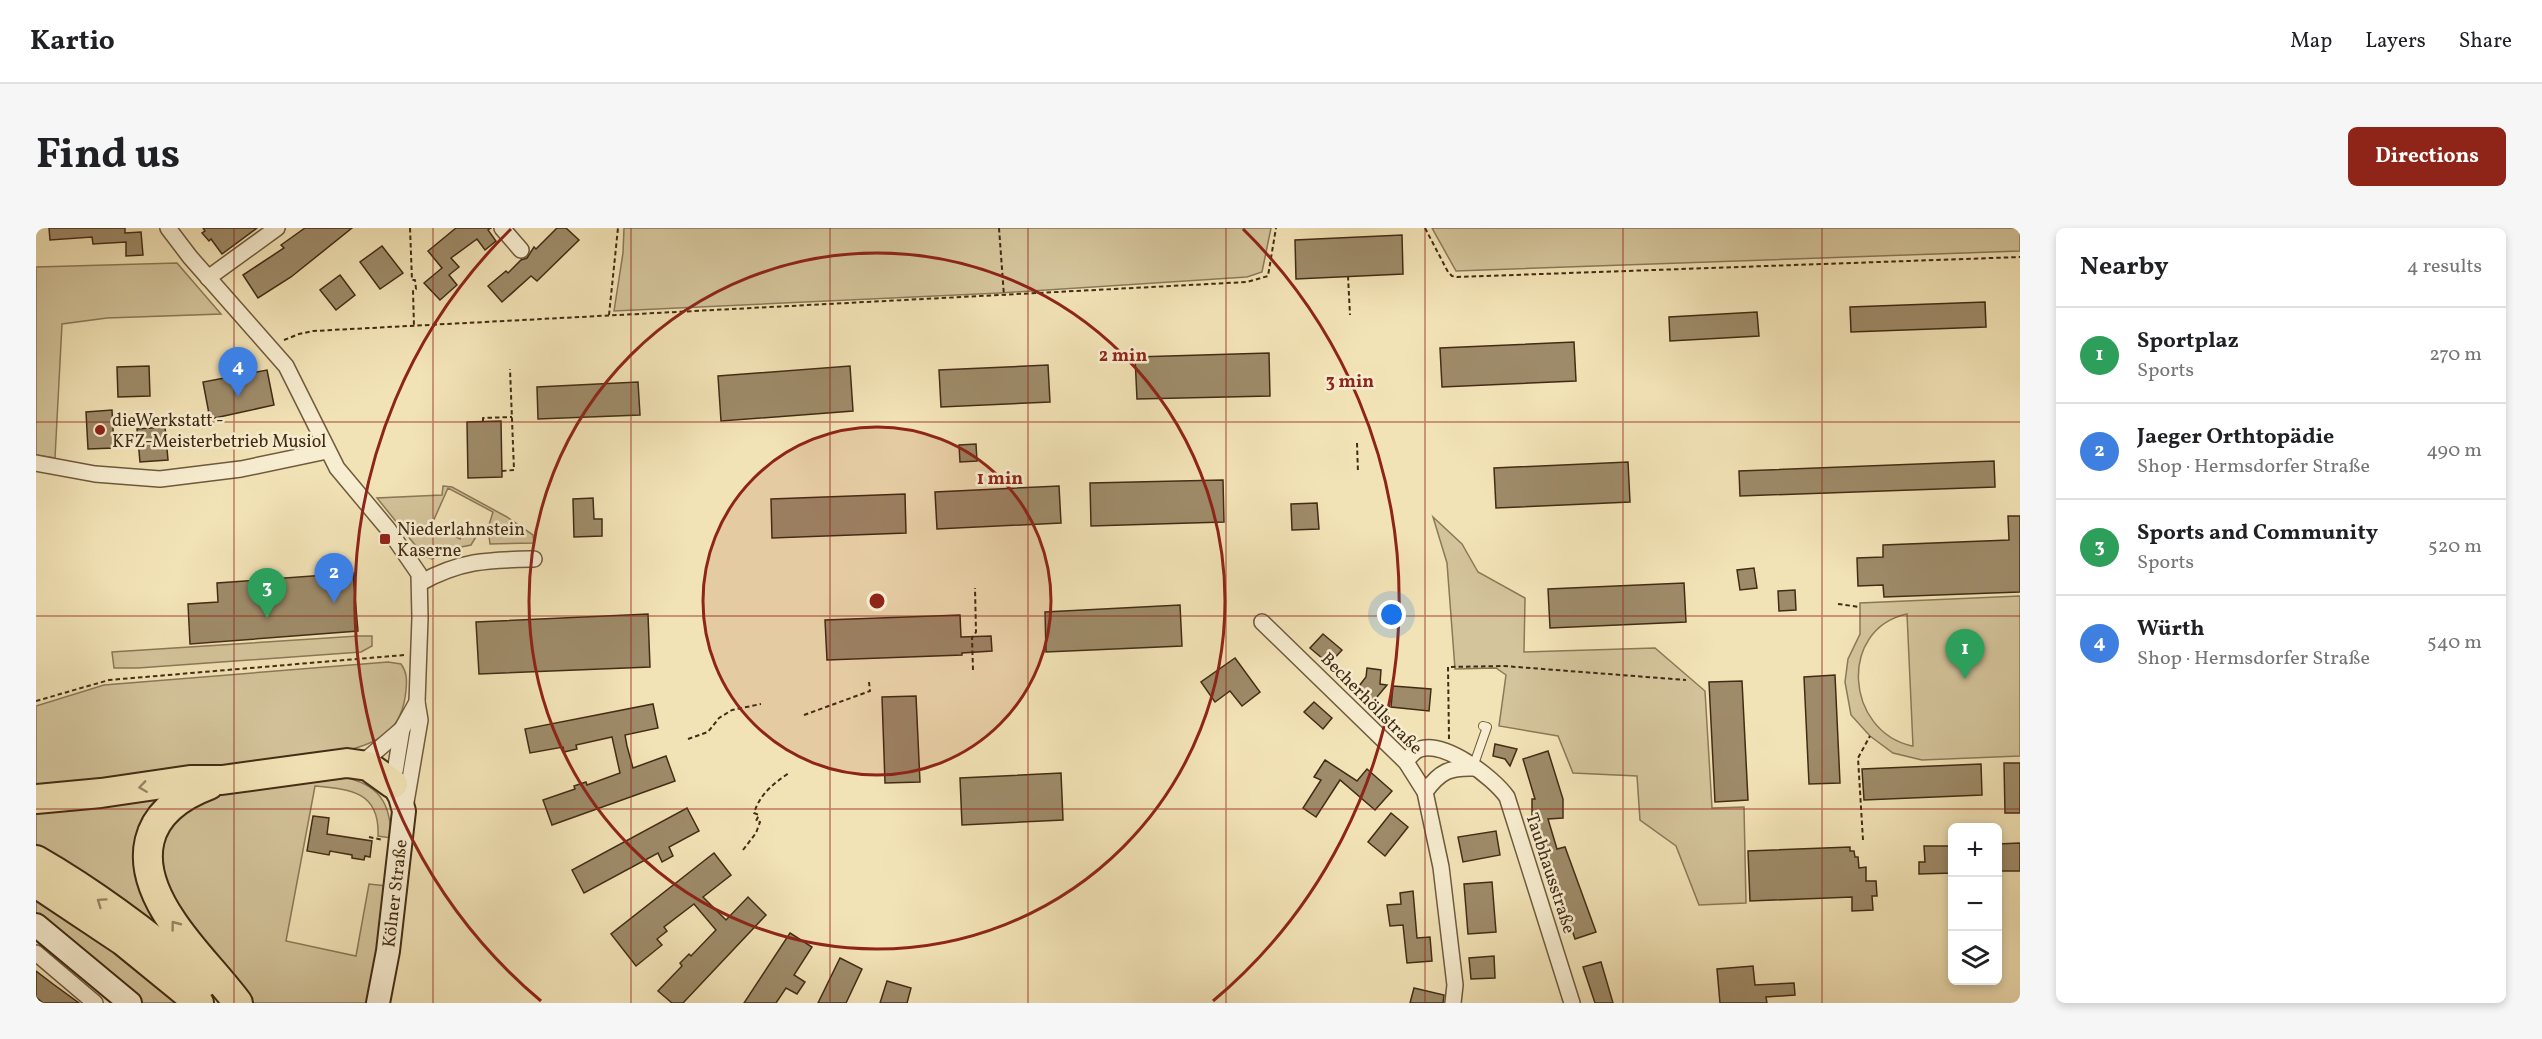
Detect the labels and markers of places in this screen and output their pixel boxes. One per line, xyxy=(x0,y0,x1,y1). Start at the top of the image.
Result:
pin: 4 xyxy=(218,348,258,397)
place label: dieWerkstatt - KFZ-Meisterbetrieb Musiol xyxy=(112,409,326,455)
marker: dieWerkstatt - KFZ-Meisterbetrieb Musiol xyxy=(93,423,107,437)
place label: Niederlahnstein Kaserne xyxy=(397,518,525,564)
marker: Niederlahnstein Kaserne xyxy=(378,532,392,546)
pin: 2 xyxy=(314,554,354,603)
pin: 3 xyxy=(248,568,286,618)
centre of rings xyxy=(867,591,887,611)
pin: 1 xyxy=(1946,630,1984,679)

